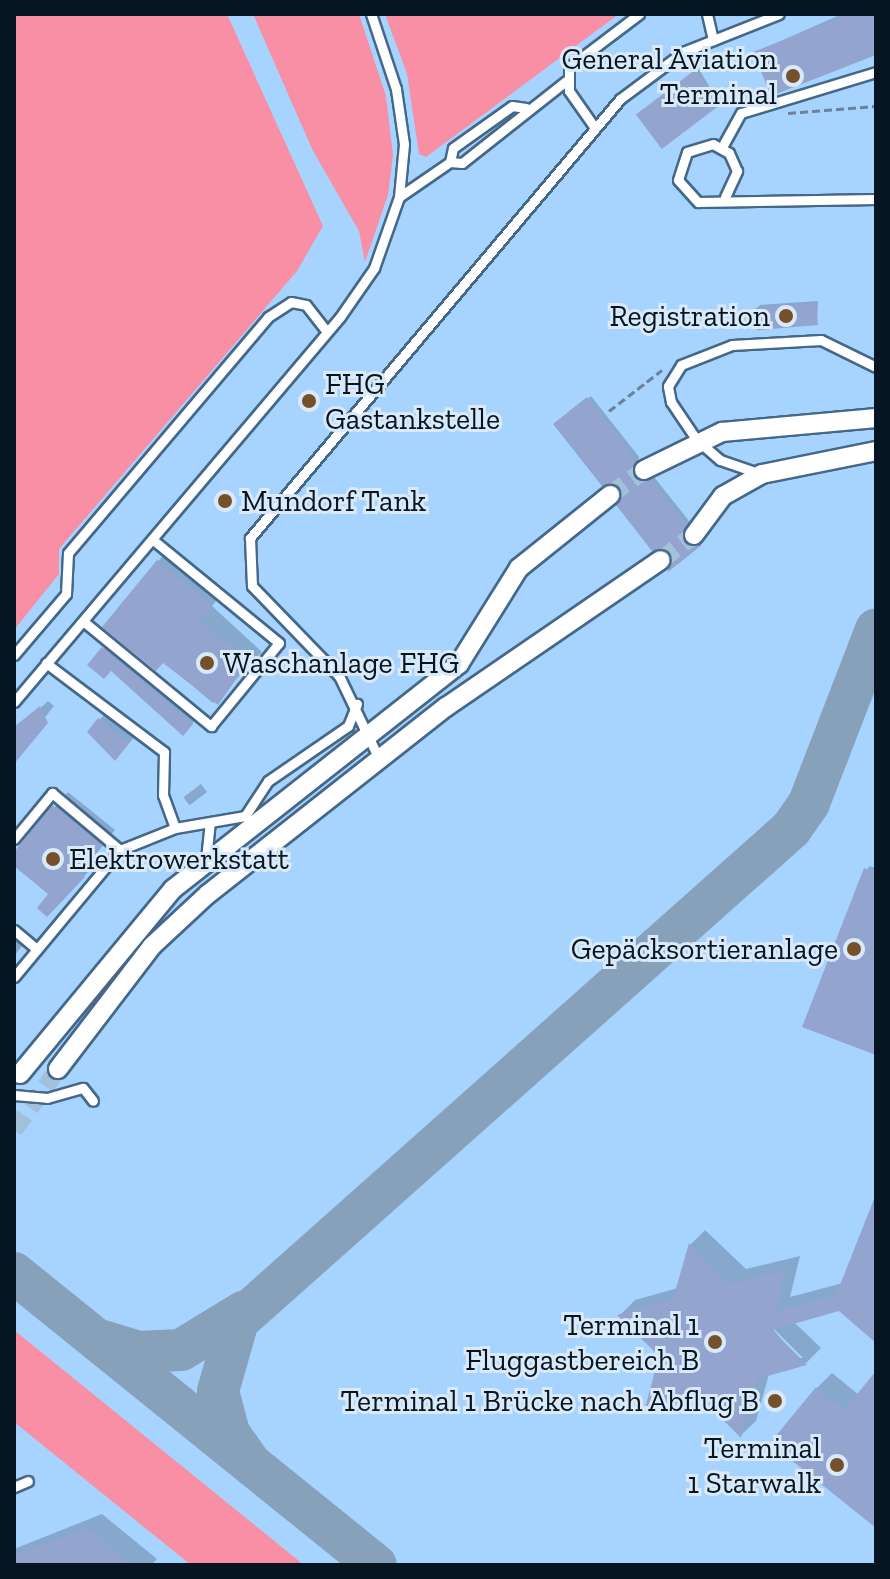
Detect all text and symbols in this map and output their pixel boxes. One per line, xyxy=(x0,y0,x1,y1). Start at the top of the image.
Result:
place label: General Aviation Terminal xyxy=(561,41,777,112)
marker: General Aviation Terminal xyxy=(784,67,802,85)
place label: Registration xyxy=(609,298,770,334)
marker: Registration xyxy=(777,307,795,325)
place label: FHG Gastankstelle xyxy=(325,366,500,436)
marker: FHG Gastankstelle xyxy=(300,392,318,410)
place label: Mundorf Tank xyxy=(241,483,427,519)
marker: Mundorf Tank xyxy=(216,492,234,510)
place label: Waschanlage FHG xyxy=(223,645,459,681)
marker: Waschanlage FHG xyxy=(198,654,216,672)
place label: Elektrowerkstatt xyxy=(69,841,289,877)
marker: Elektrowerkstatt xyxy=(44,850,62,868)
place label: Gepäcksortieranlage xyxy=(571,931,838,967)
marker: Gepäcksortieranlage xyxy=(845,940,863,958)
place label: Terminal 1 Fluggastbereich B xyxy=(465,1307,699,1378)
marker: Terminal 1 Fluggastbereich B xyxy=(706,1333,724,1351)
place label: Terminal 1 Brücke nach Abflug B xyxy=(339,1383,759,1419)
marker: Terminal 1 Brücke nach Abflug B xyxy=(766,1392,784,1410)
place label: Terminal 1 Starwalk xyxy=(687,1430,821,1500)
marker: Terminal 1 Starwalk xyxy=(828,1456,846,1474)

